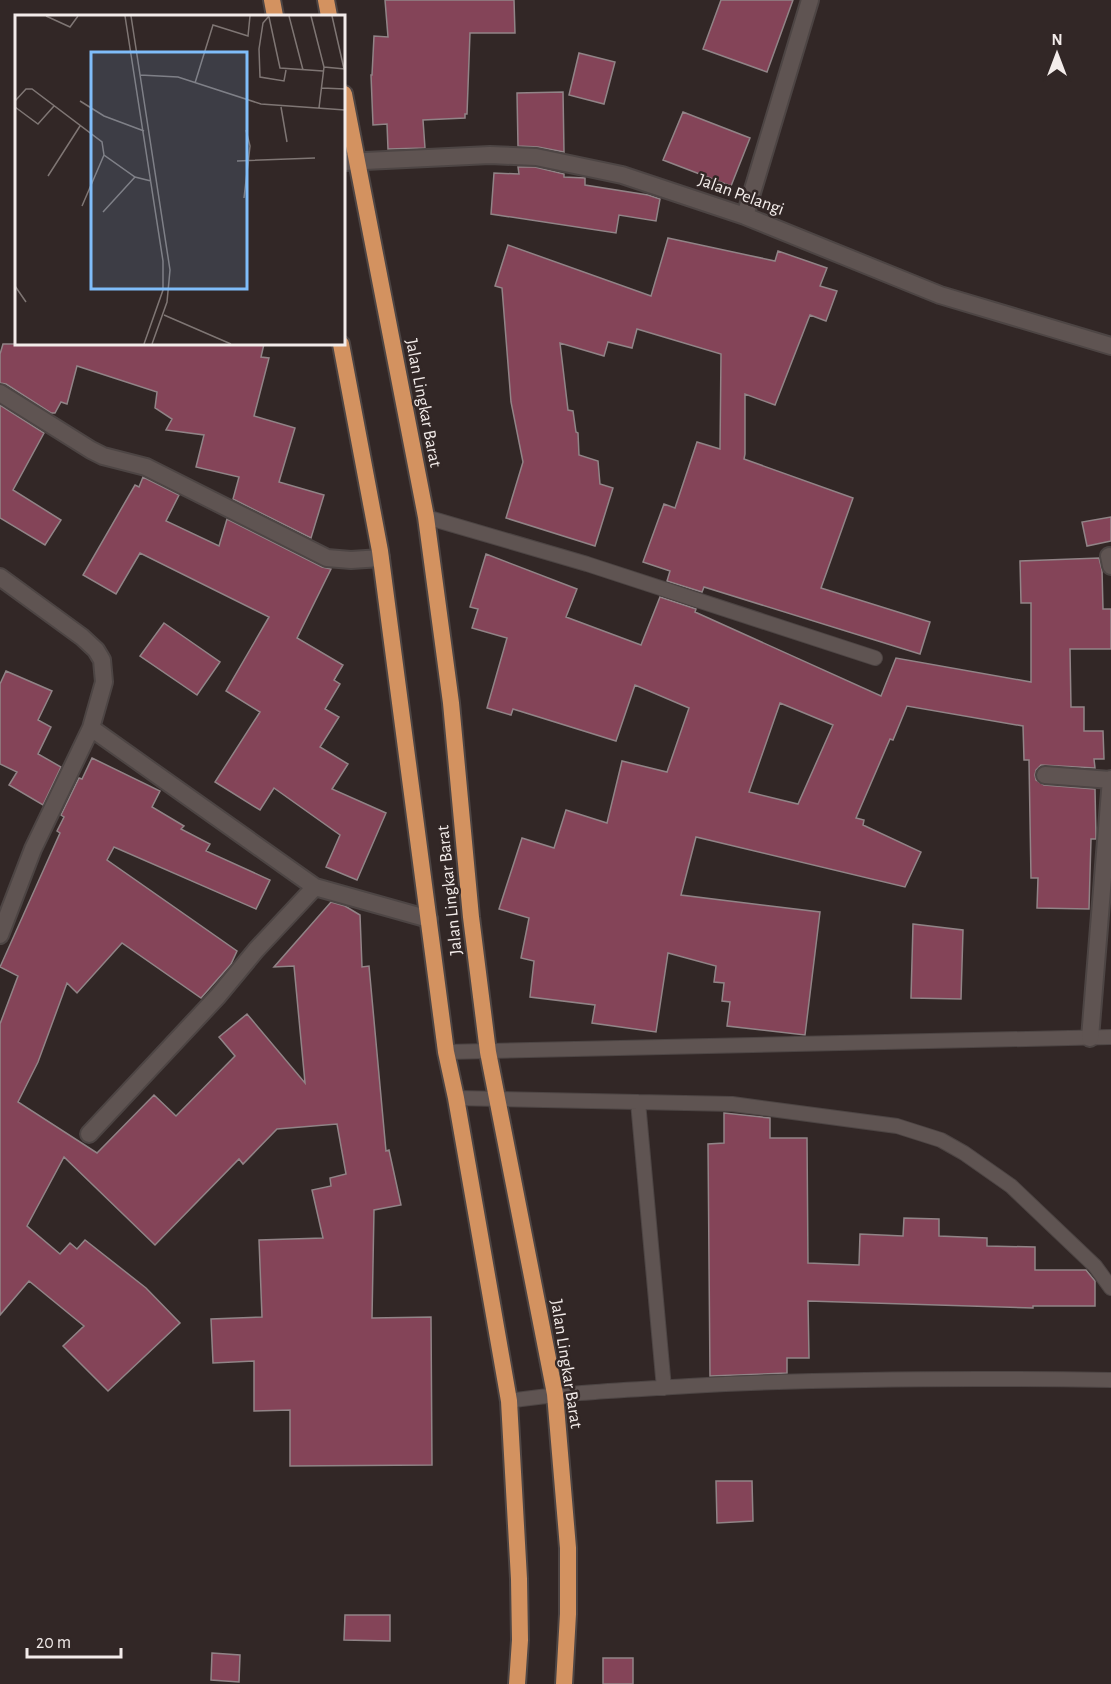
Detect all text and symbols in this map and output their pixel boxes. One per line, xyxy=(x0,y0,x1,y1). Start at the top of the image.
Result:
inset map xyxy=(15,15,345,345)
north arrow xyxy=(1027,24,1087,84)
text: N xyxy=(1051,32,1063,48)
street label: Jalan Pelangi xyxy=(696,171,786,219)
street label: Jalan Lingkar Barat xyxy=(402,337,444,469)
street label: Jalan Lingkar Barat xyxy=(434,824,466,956)
street label: Jalan Lingkar Barat xyxy=(547,1298,585,1430)
scale bar xyxy=(27,1621,122,1659)
text: 20 m xyxy=(36,1634,71,1652)

